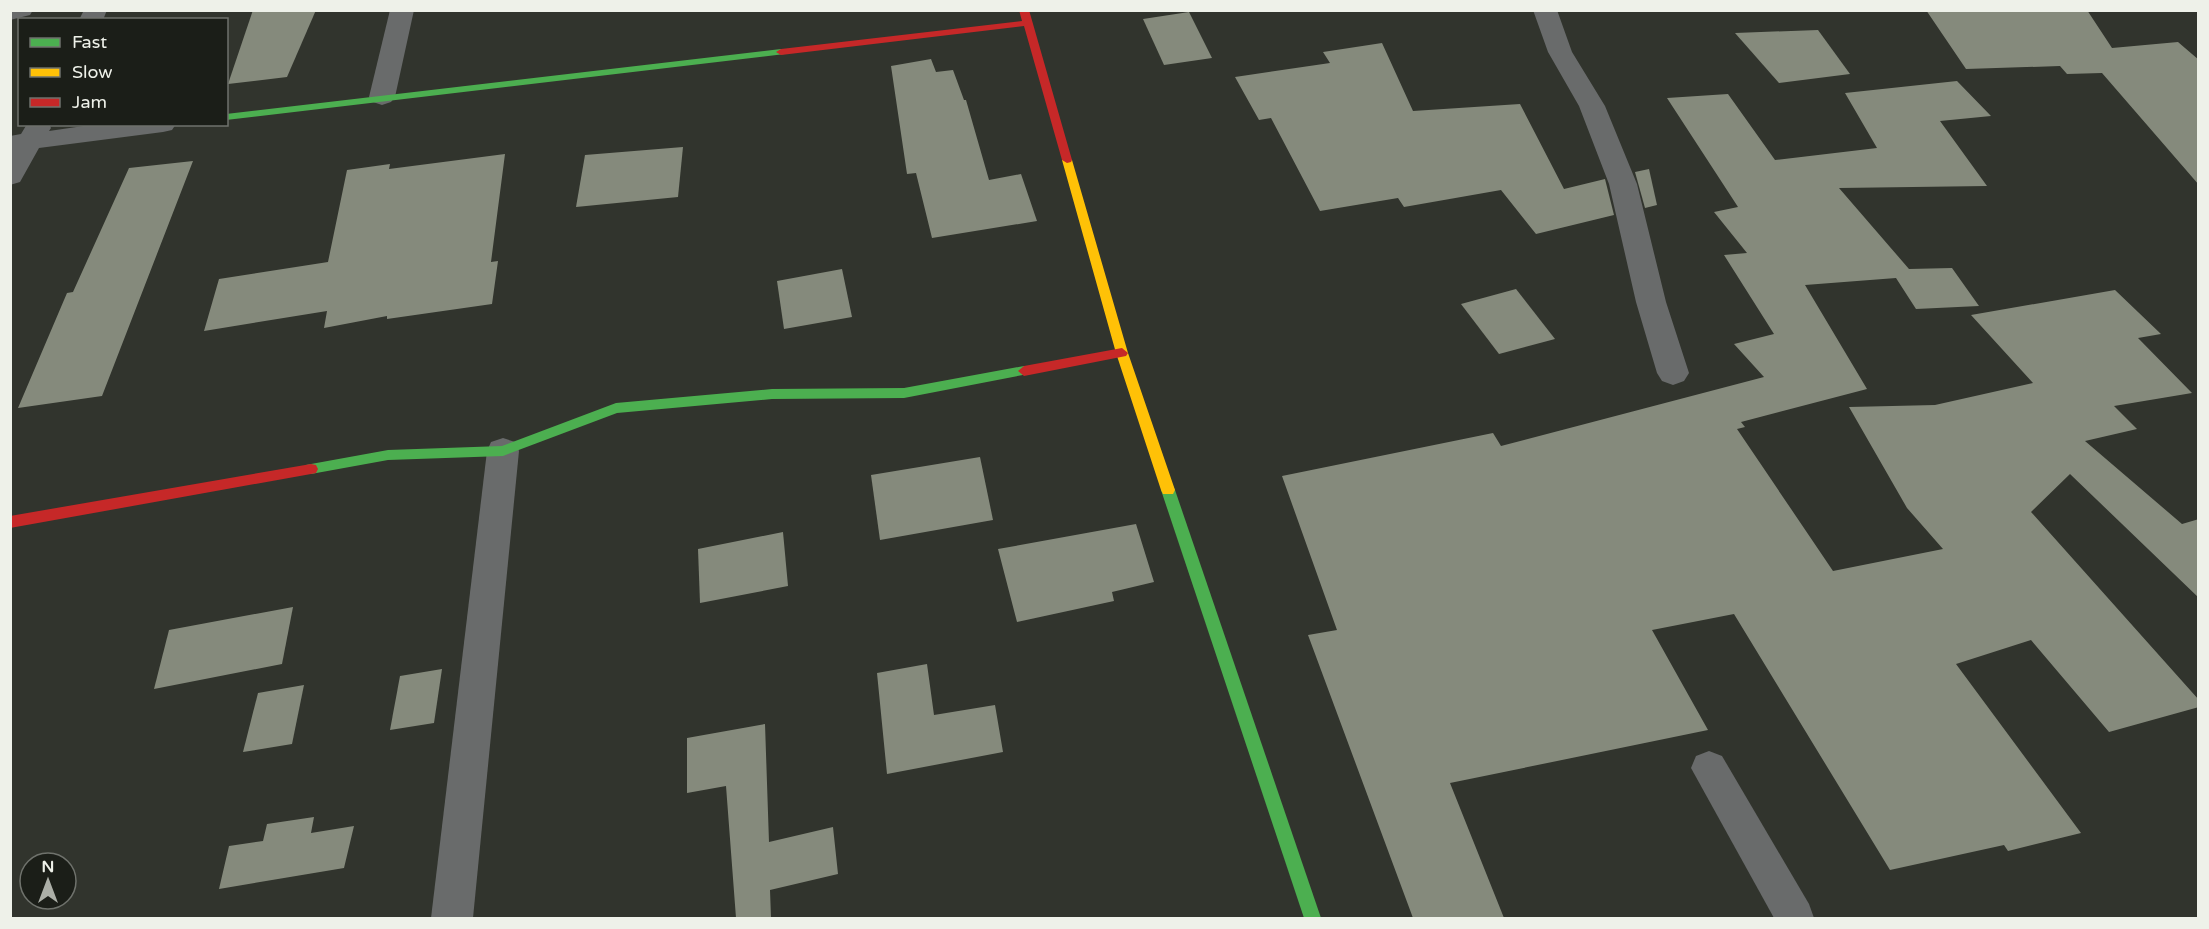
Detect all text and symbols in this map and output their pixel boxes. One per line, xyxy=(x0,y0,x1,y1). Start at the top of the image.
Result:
legend xyxy=(18,18,228,126)
text: Fast xyxy=(72,31,107,53)
text: Slow xyxy=(72,61,113,83)
text: Jam xyxy=(72,91,107,113)
north arrow xyxy=(18,851,78,911)
text: N xyxy=(42,857,54,877)

